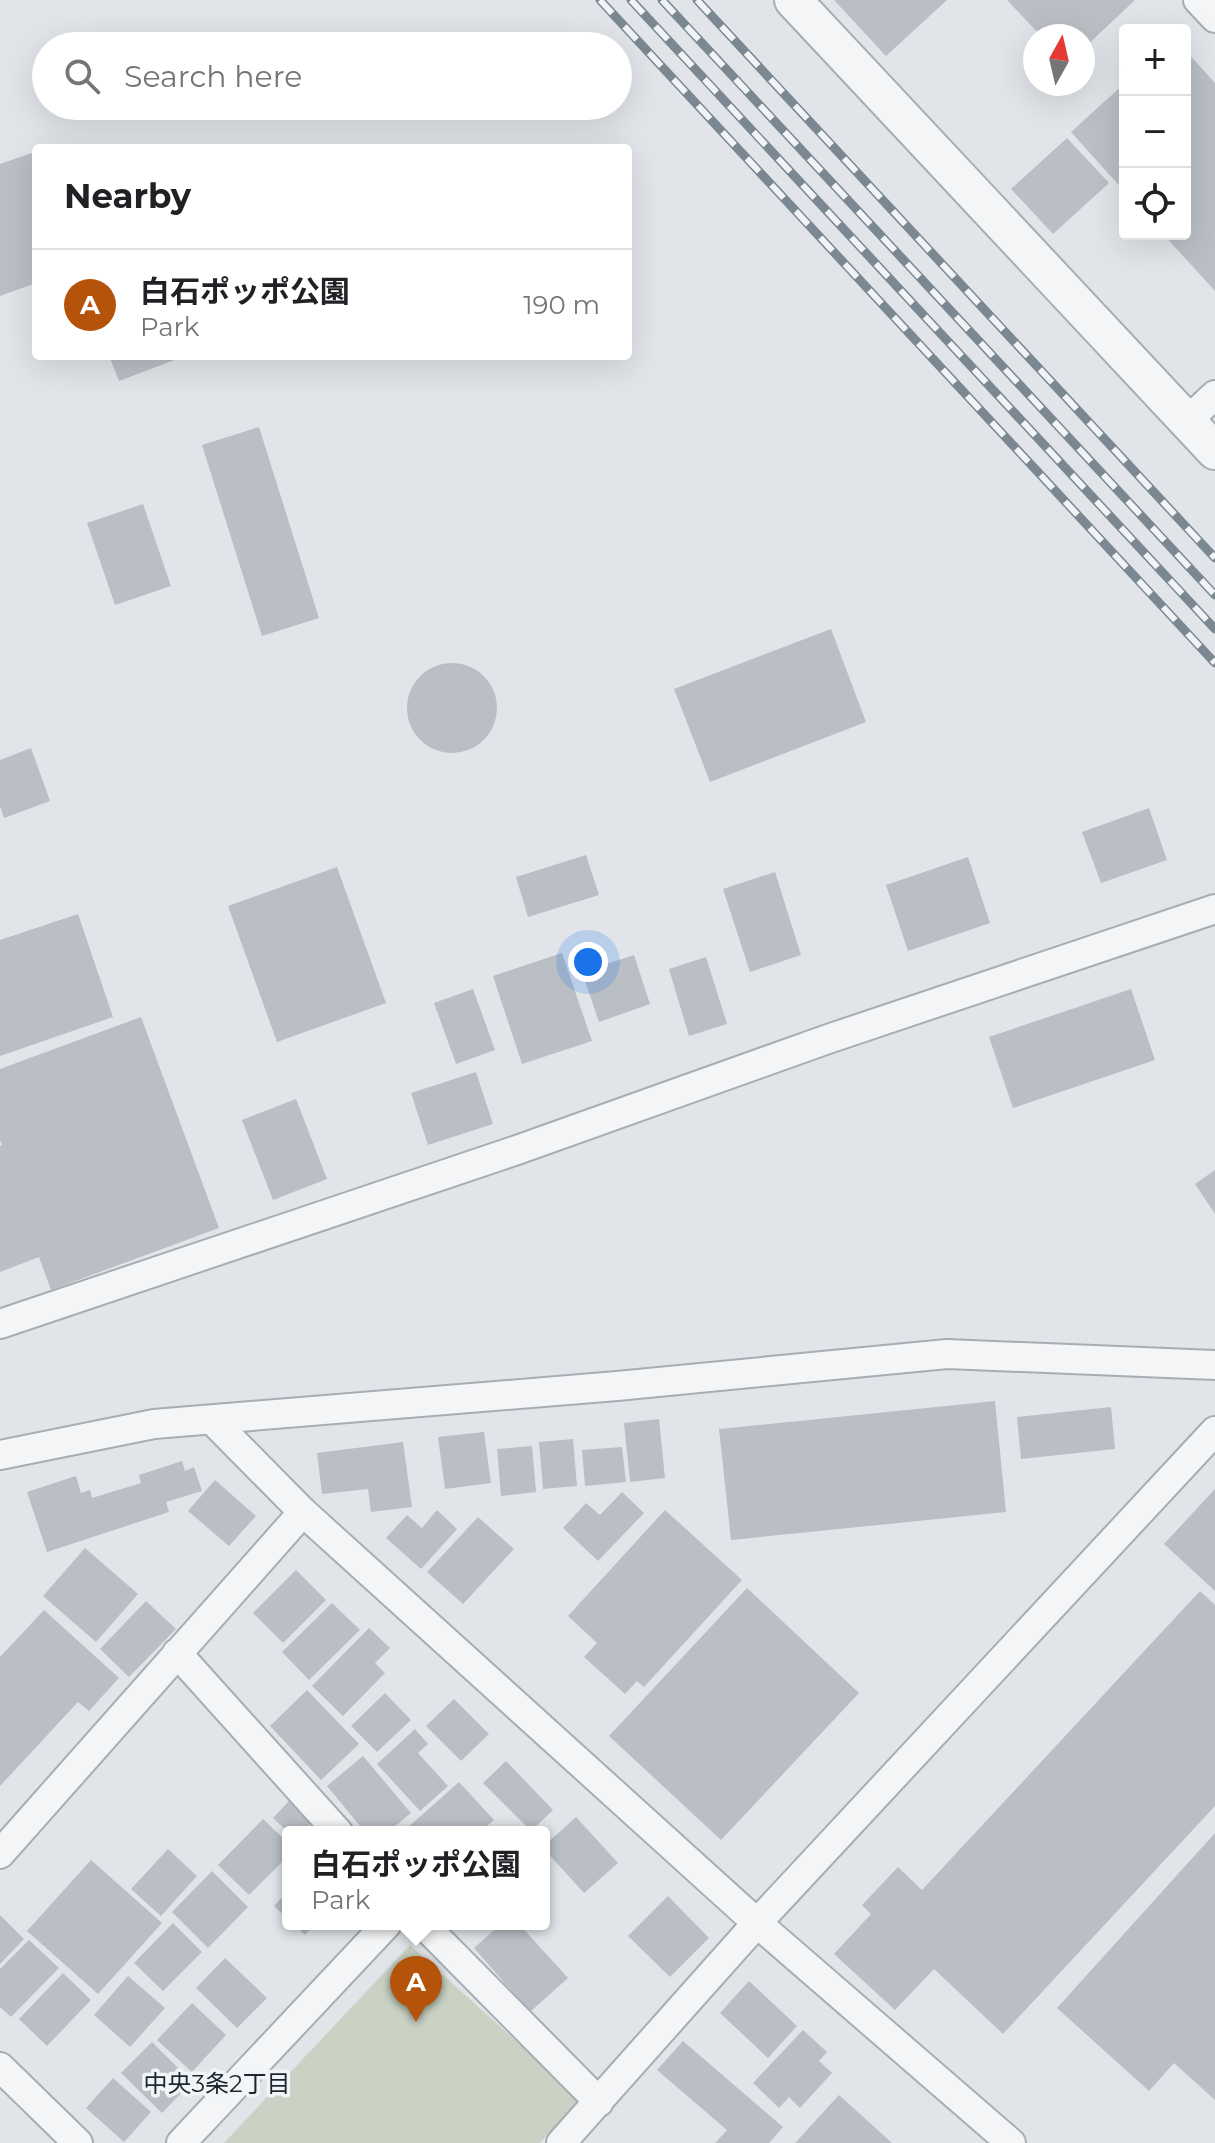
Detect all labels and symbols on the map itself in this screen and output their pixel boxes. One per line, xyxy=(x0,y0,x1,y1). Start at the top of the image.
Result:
north arrow xyxy=(1023,24,1095,96)
your location xyxy=(568,942,608,982)
pin: A xyxy=(390,1956,442,2022)
district label: 中央3条2丁目 xyxy=(143,2069,291,2098)

